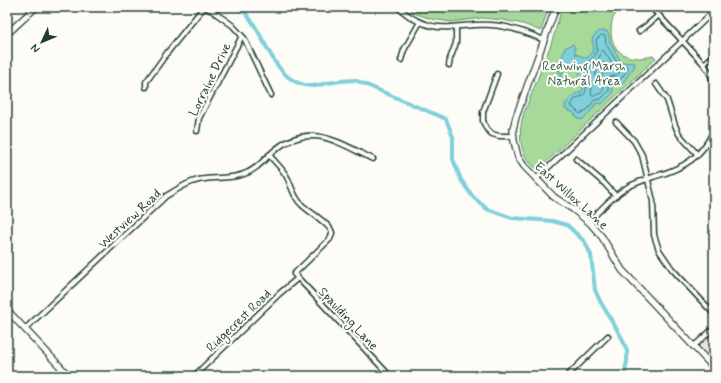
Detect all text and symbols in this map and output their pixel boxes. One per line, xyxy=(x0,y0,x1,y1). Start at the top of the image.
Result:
north arrow xyxy=(22,22,62,62)
street label: Lorraine Drive xyxy=(185,40,235,119)
text: N xyxy=(28,41,43,56)
park label: Redwing Marsh Natural Area xyxy=(542,58,626,90)
street label: East Willox Lane xyxy=(530,158,612,234)
street label: Westview Road xyxy=(95,186,165,253)
street label: Spaulding Lane xyxy=(313,284,382,355)
street label: Ridgecrest Road xyxy=(203,286,276,357)

